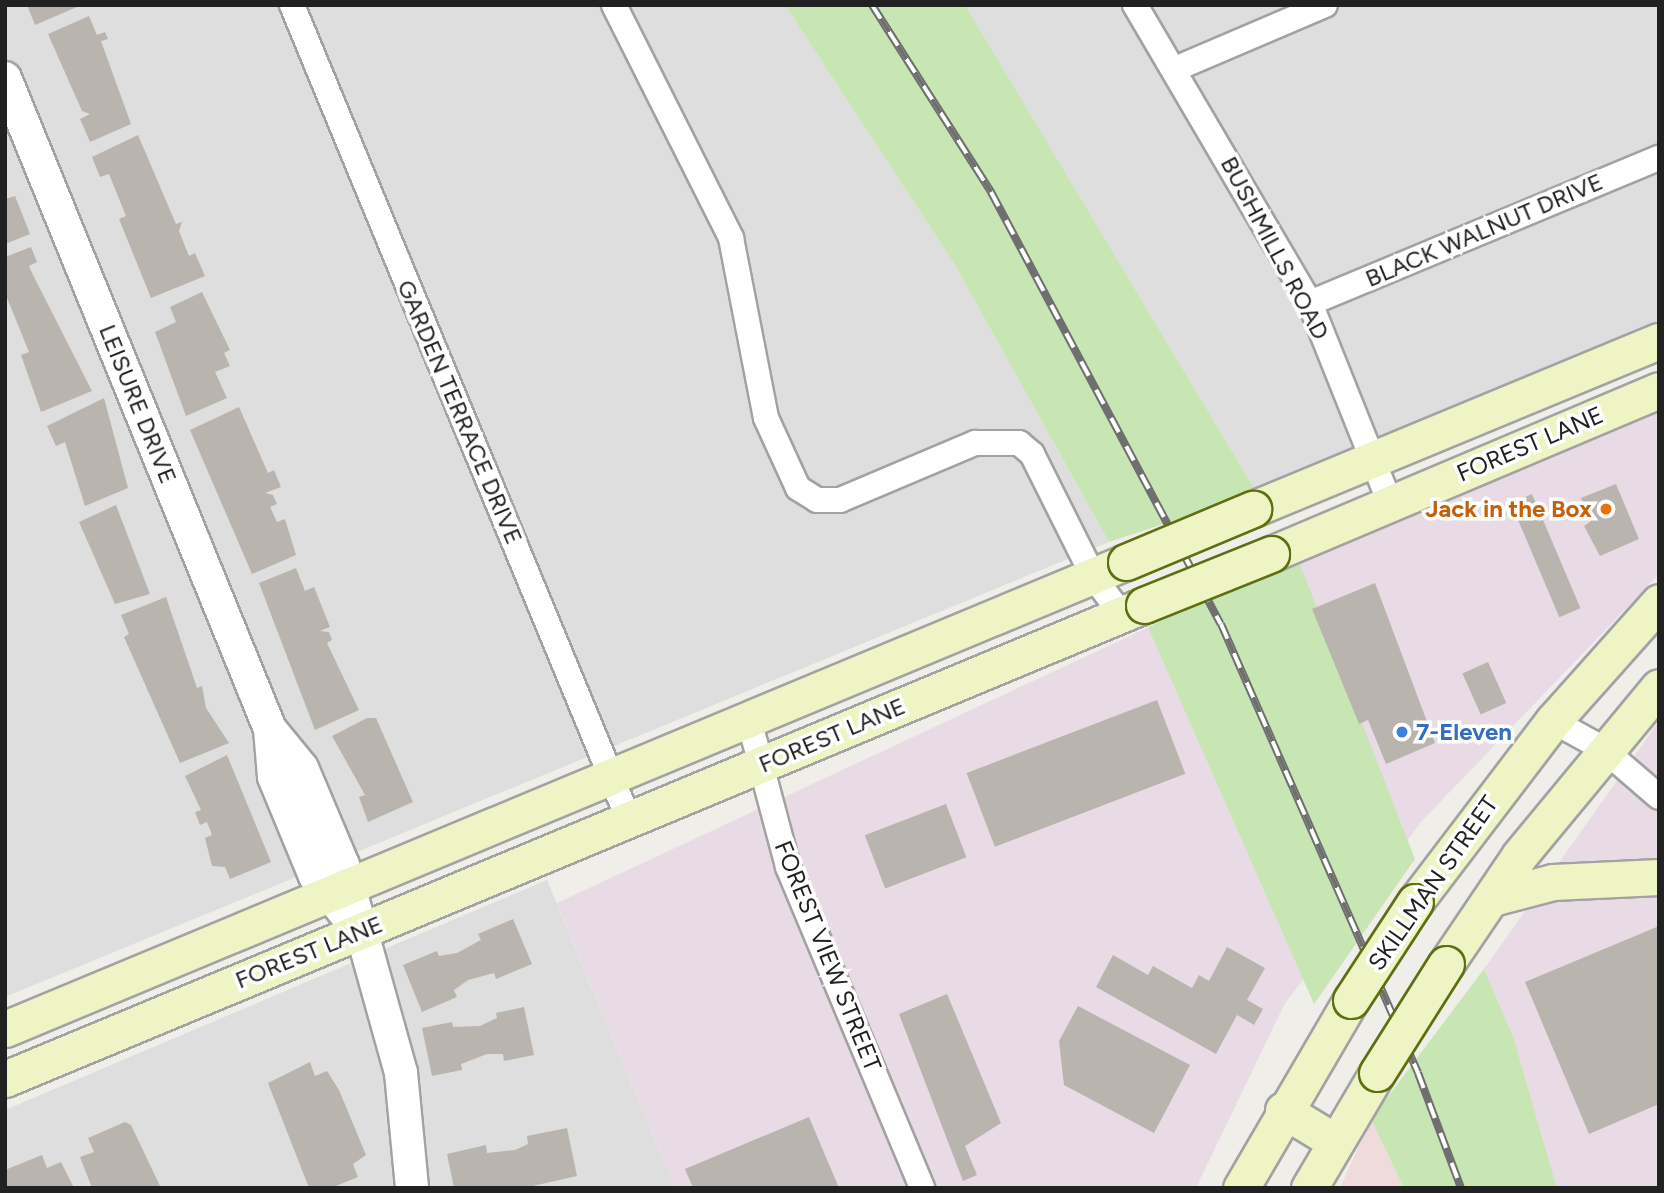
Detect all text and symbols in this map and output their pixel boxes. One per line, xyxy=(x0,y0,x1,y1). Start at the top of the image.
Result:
street label: BUSHMILLS ROAD xyxy=(1215,152,1335,344)
street label: BLACK WALNUT DRIVE xyxy=(1361,167,1607,293)
street label: GARDEN TERRACE DRIVE xyxy=(391,276,529,548)
street label: LEISURE DRIVE xyxy=(93,320,183,488)
street label: FOREST LANE xyxy=(1452,400,1608,488)
place label: Jack in the Box xyxy=(1425,495,1592,523)
marker: Jack in the Box xyxy=(1598,501,1614,517)
street label: FOREST LANE xyxy=(754,691,910,779)
place label: 7-Eleven xyxy=(1416,718,1512,746)
marker: 7-Eleven xyxy=(1394,724,1410,740)
street label: SKILLMAN STREET xyxy=(1362,790,1504,976)
street label: FOREST VIEW STREET xyxy=(769,837,887,1075)
street label: FOREST LANE xyxy=(231,909,387,995)

